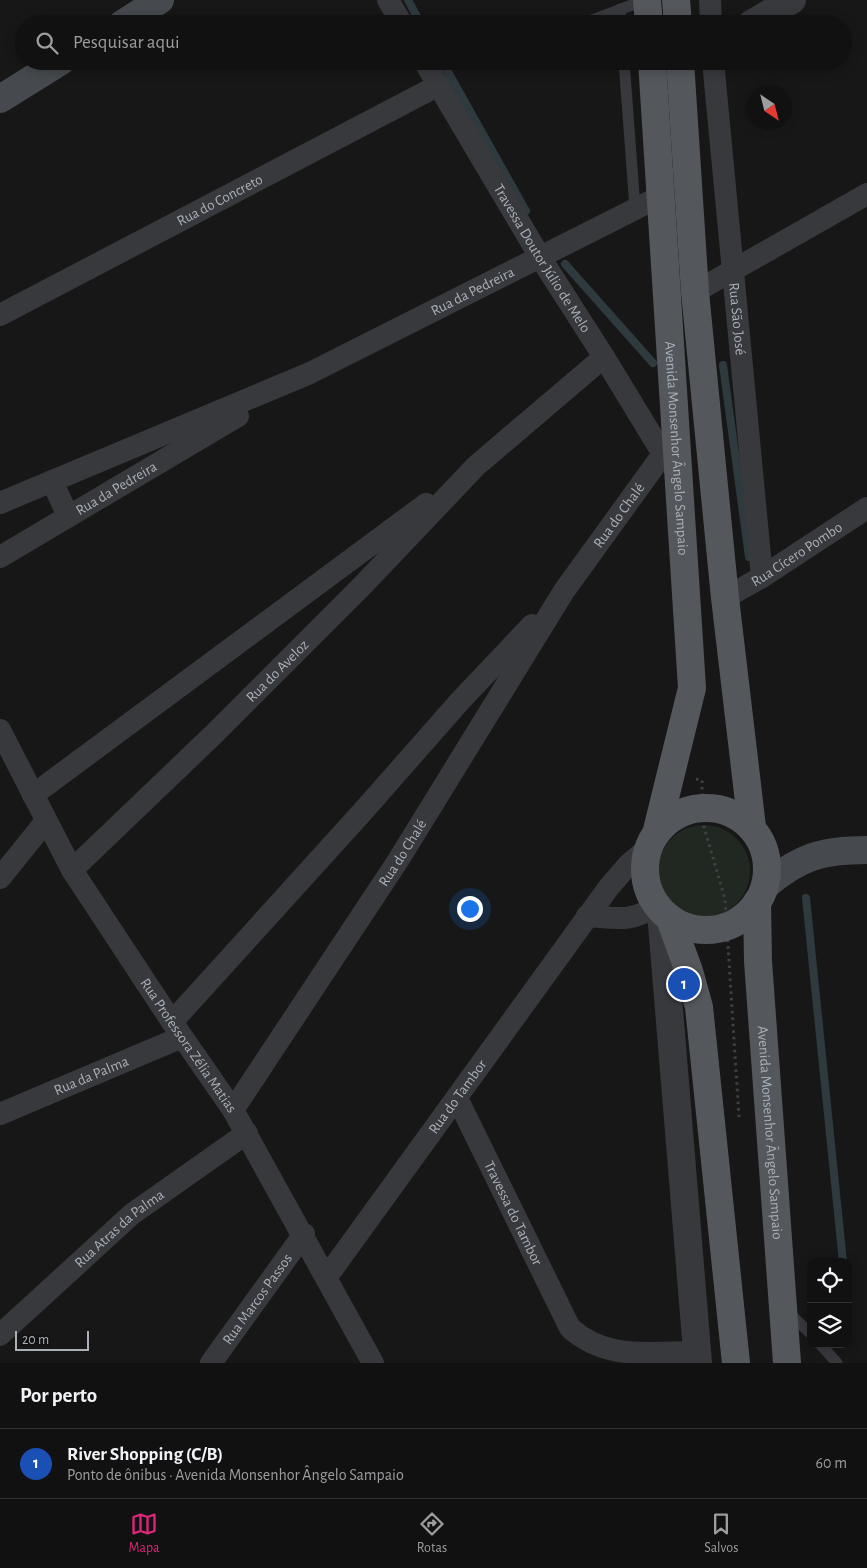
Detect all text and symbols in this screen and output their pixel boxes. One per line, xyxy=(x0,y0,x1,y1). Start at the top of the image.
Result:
search box xyxy=(15,15,852,70)
icon: search xyxy=(33,29,61,57)
text: Pesquisar aqui xyxy=(73,33,179,52)
north arrow xyxy=(747,85,792,130)
street label: Rua do Concreto xyxy=(174,171,265,229)
street label: Travessa Doutor Júlio de Melo xyxy=(491,181,594,335)
street label: Rua da Pedreira xyxy=(428,264,517,318)
street label: Rua São José xyxy=(727,282,748,356)
street label: Avenida Monsenhor Ângelo Sampaio xyxy=(662,341,691,556)
street label: Rua da Pedreira xyxy=(73,458,159,518)
street label: Rua do Chalé xyxy=(590,480,647,551)
street label: Rua Cícero Pombo xyxy=(748,519,845,589)
street label: Rua do Aveloz xyxy=(243,637,311,705)
street label: Rua do Chalé xyxy=(376,817,429,889)
your location xyxy=(457,896,483,922)
pin: 1 xyxy=(668,965,700,1003)
street label: Rua Professora Zélia Matias xyxy=(138,975,240,1115)
street label: Avenida Monsenhor Ângelo Sampaio xyxy=(755,1025,786,1240)
street label: Rua da Palma xyxy=(52,1053,131,1098)
street label: Rua do Tambor xyxy=(426,1057,489,1136)
street label: Travessa do Tambor xyxy=(482,1158,545,1268)
street label: Rua Atras da Palma xyxy=(72,1187,167,1270)
street label: Rua Marcos Passos xyxy=(220,1251,295,1347)
map controls xyxy=(807,1258,852,1348)
button: locate xyxy=(807,1258,852,1303)
button: layers xyxy=(807,1303,852,1348)
scale bar xyxy=(15,1328,89,1351)
text: 20 m xyxy=(22,1333,49,1347)
text: Por perto xyxy=(20,1385,97,1406)
text: River Shopping (C/B) xyxy=(67,1445,223,1464)
text: 1 xyxy=(33,1455,39,1471)
text: 60 m xyxy=(816,1455,847,1471)
text: Ponto de ônibus · Avenida Monsenhor Ângelo Sampaio xyxy=(67,1467,404,1483)
tab: Mapa xyxy=(129,1510,160,1557)
tab: Rotas xyxy=(417,1510,447,1557)
tab: Salvos xyxy=(704,1510,738,1557)

